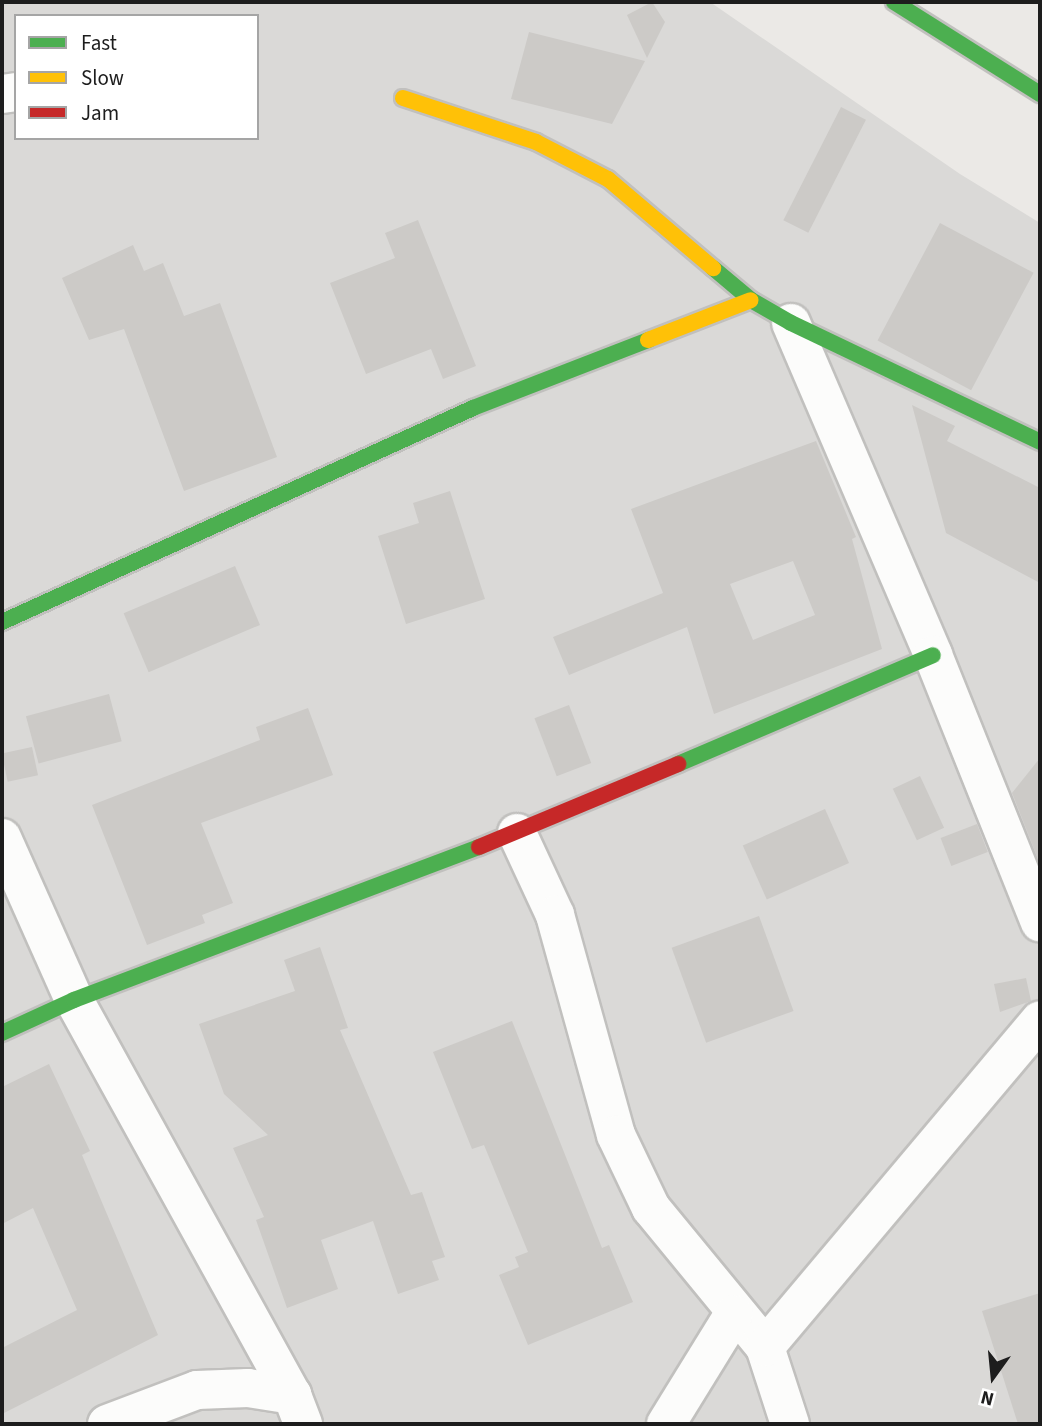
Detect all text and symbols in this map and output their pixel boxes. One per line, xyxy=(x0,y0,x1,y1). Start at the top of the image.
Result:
legend xyxy=(14,14,259,140)
text: Fast xyxy=(81,28,117,58)
text: Slow xyxy=(81,63,124,93)
text: Jam xyxy=(81,98,119,128)
north arrow xyxy=(958,1342,1028,1412)
text: N xyxy=(978,1383,997,1412)

